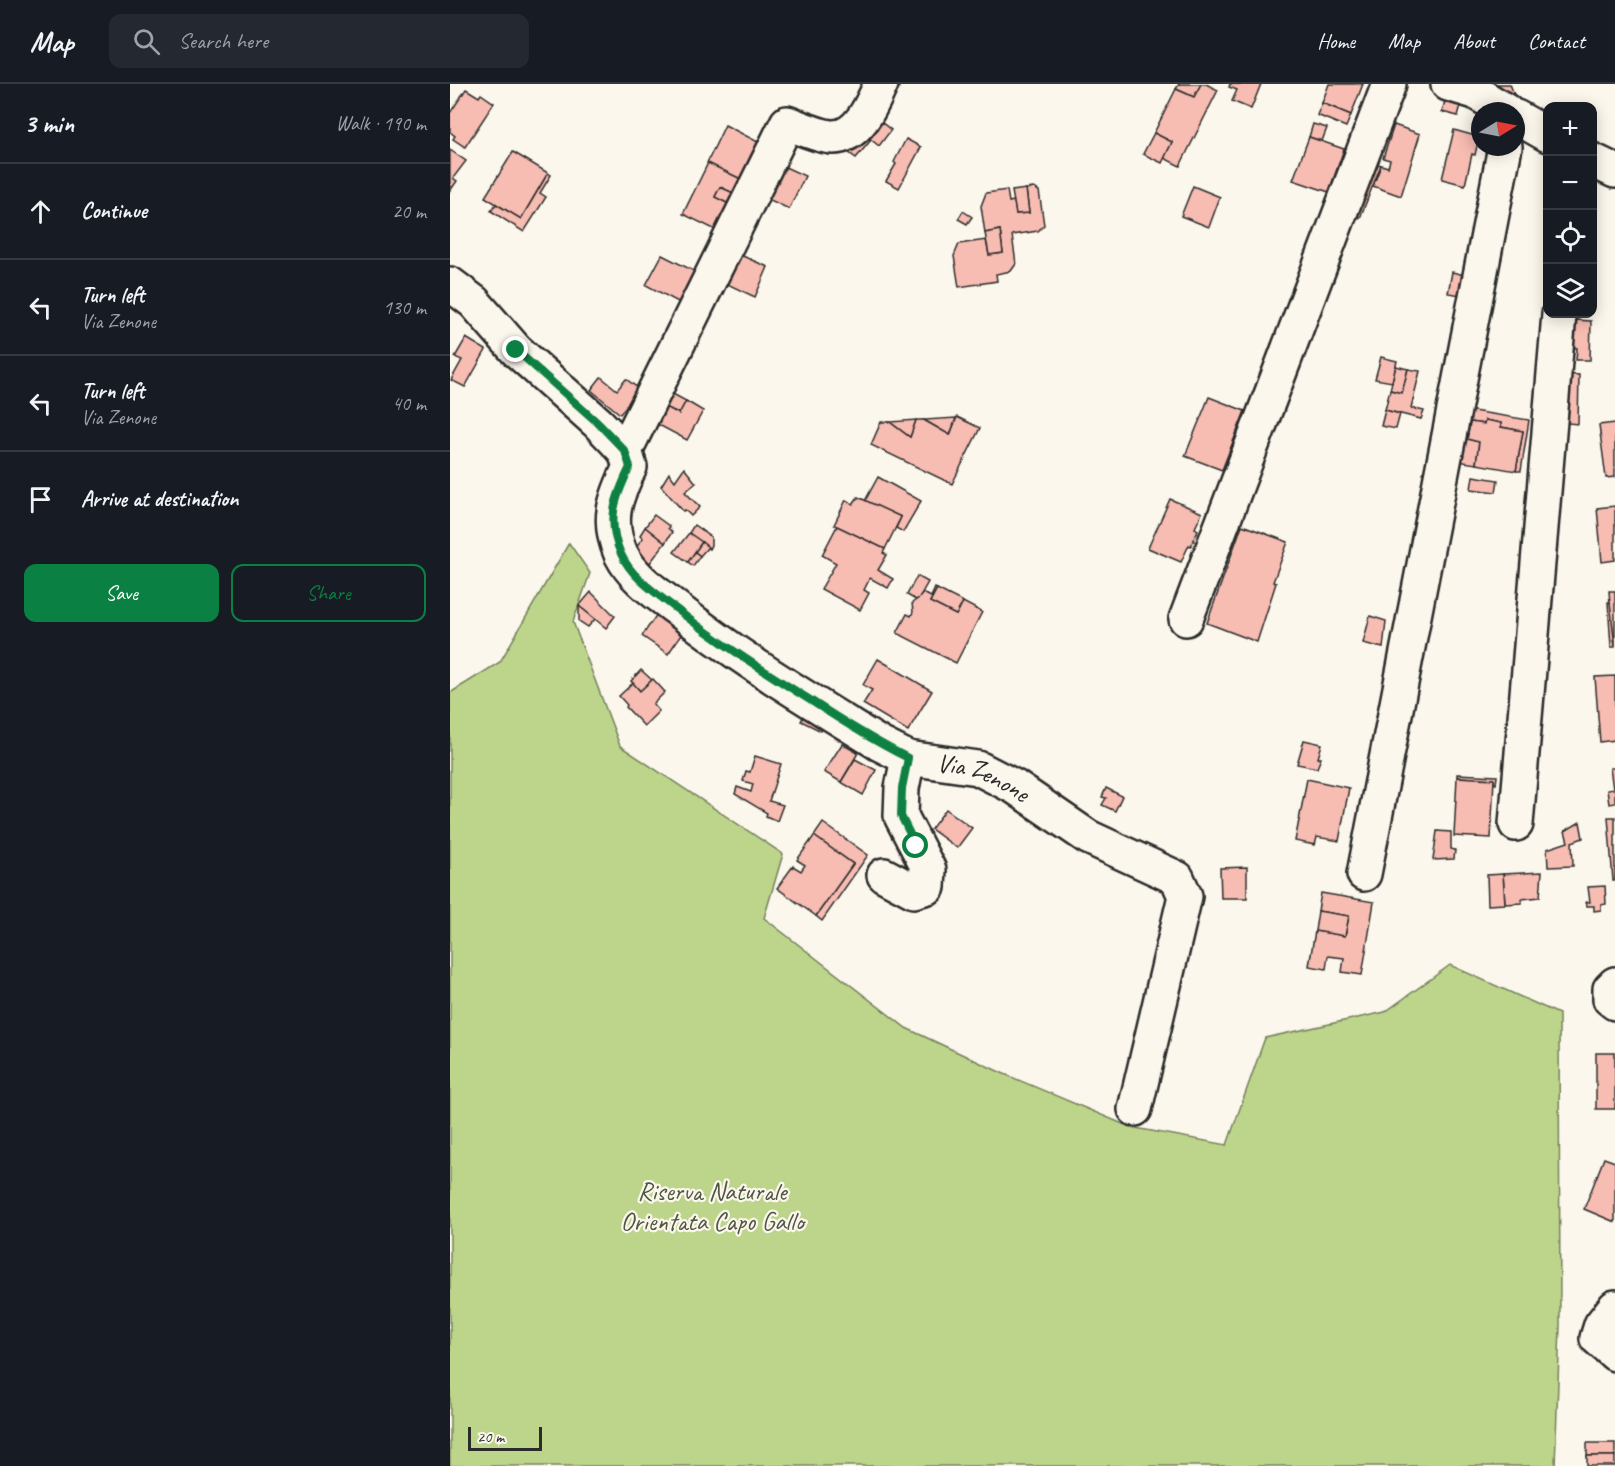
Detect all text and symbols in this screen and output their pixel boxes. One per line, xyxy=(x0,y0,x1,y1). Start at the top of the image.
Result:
search box xyxy=(109,14,529,68)
text: Map xyxy=(30,24,73,59)
icon: search xyxy=(130,25,163,58)
text: Search here xyxy=(178,27,268,55)
text: Home xyxy=(1317,28,1355,54)
text: Map xyxy=(1388,28,1420,54)
text: About xyxy=(1453,28,1495,54)
text: Contact xyxy=(1528,28,1585,54)
north arrow xyxy=(1471,102,1525,156)
map controls xyxy=(1543,102,1597,318)
button: + xyxy=(1543,102,1597,156)
text: 3 min xyxy=(24,107,74,140)
text: Walk · 190 m xyxy=(336,111,426,136)
button: − xyxy=(1543,156,1597,210)
icon: ahead xyxy=(24,195,57,228)
text: Continue xyxy=(81,197,147,225)
text: 20 m xyxy=(392,199,426,224)
button: locate xyxy=(1543,210,1597,264)
button: layers xyxy=(1543,264,1597,318)
text: Turn left xyxy=(81,281,145,309)
icon: left xyxy=(24,291,57,324)
text: 130 m xyxy=(383,295,426,320)
text: Via Zenone xyxy=(81,309,156,334)
route end xyxy=(502,336,528,362)
text: Turn left xyxy=(81,377,145,405)
icon: left xyxy=(24,387,57,420)
text: 40 m xyxy=(392,391,426,416)
text: Via Zenone xyxy=(81,405,156,430)
icon: arrive xyxy=(24,483,57,516)
text: Arrive at destination xyxy=(81,485,238,513)
button: Save xyxy=(24,564,219,622)
button: Share xyxy=(231,564,426,622)
street label: Via Zenone xyxy=(935,746,1037,810)
route start xyxy=(902,832,928,858)
park label: Riserva Naturale Orientata Capo Gallo xyxy=(620,1175,806,1238)
scale bar xyxy=(468,1424,542,1452)
text: 20 m xyxy=(477,1427,504,1447)

